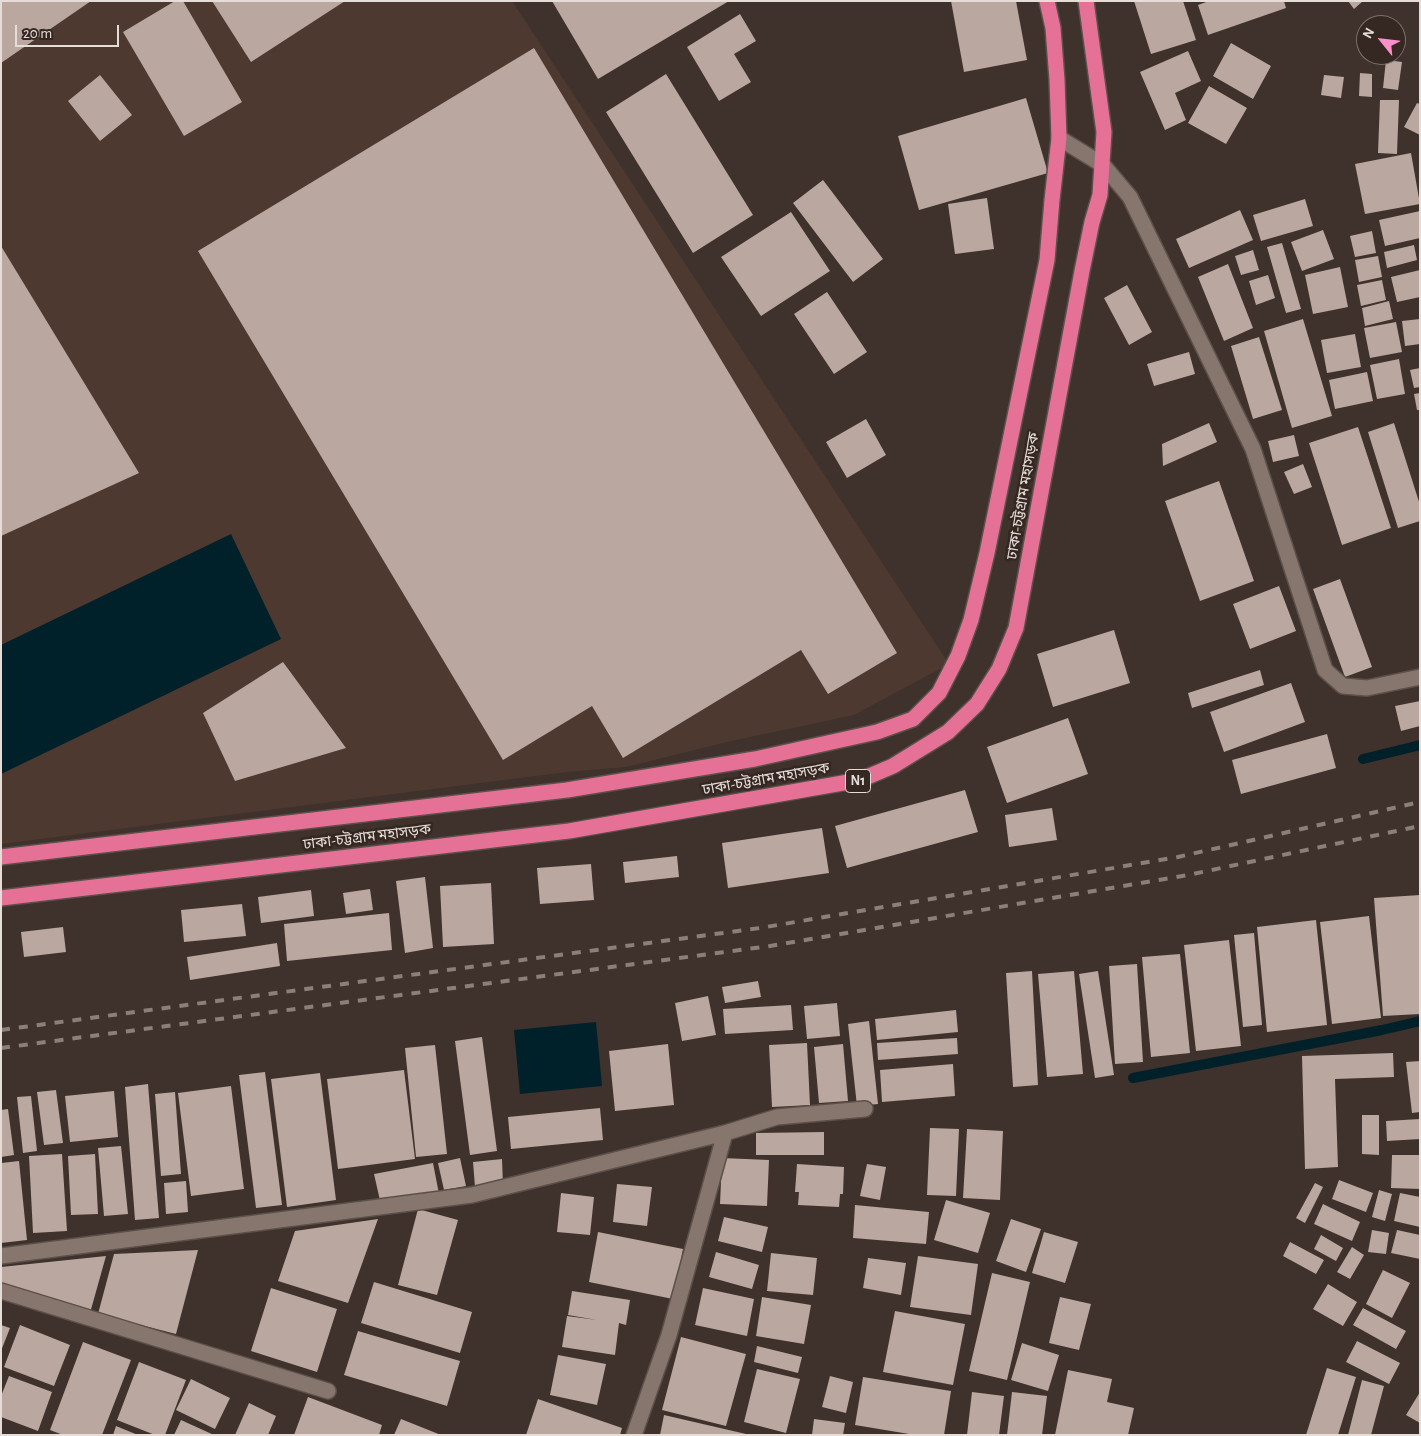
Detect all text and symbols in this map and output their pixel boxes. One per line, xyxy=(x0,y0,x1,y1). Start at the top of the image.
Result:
scale bar xyxy=(18,15,121,47)
north arrow xyxy=(1356,15,1406,65)
text: 20 m xyxy=(23,26,52,41)
text: N xyxy=(1360,26,1377,41)
street label: ঢাকা-চট্টগ্রাম মহাসড়ক xyxy=(1003,431,1043,561)
street label: ঢাকা-চট্টগ্রাম মহাসড়ক xyxy=(701,759,831,799)
road number: N1 xyxy=(846,769,870,792)
street label: ঢাকা-চট্টগ্রাম মহাসড়ক xyxy=(302,820,432,854)

